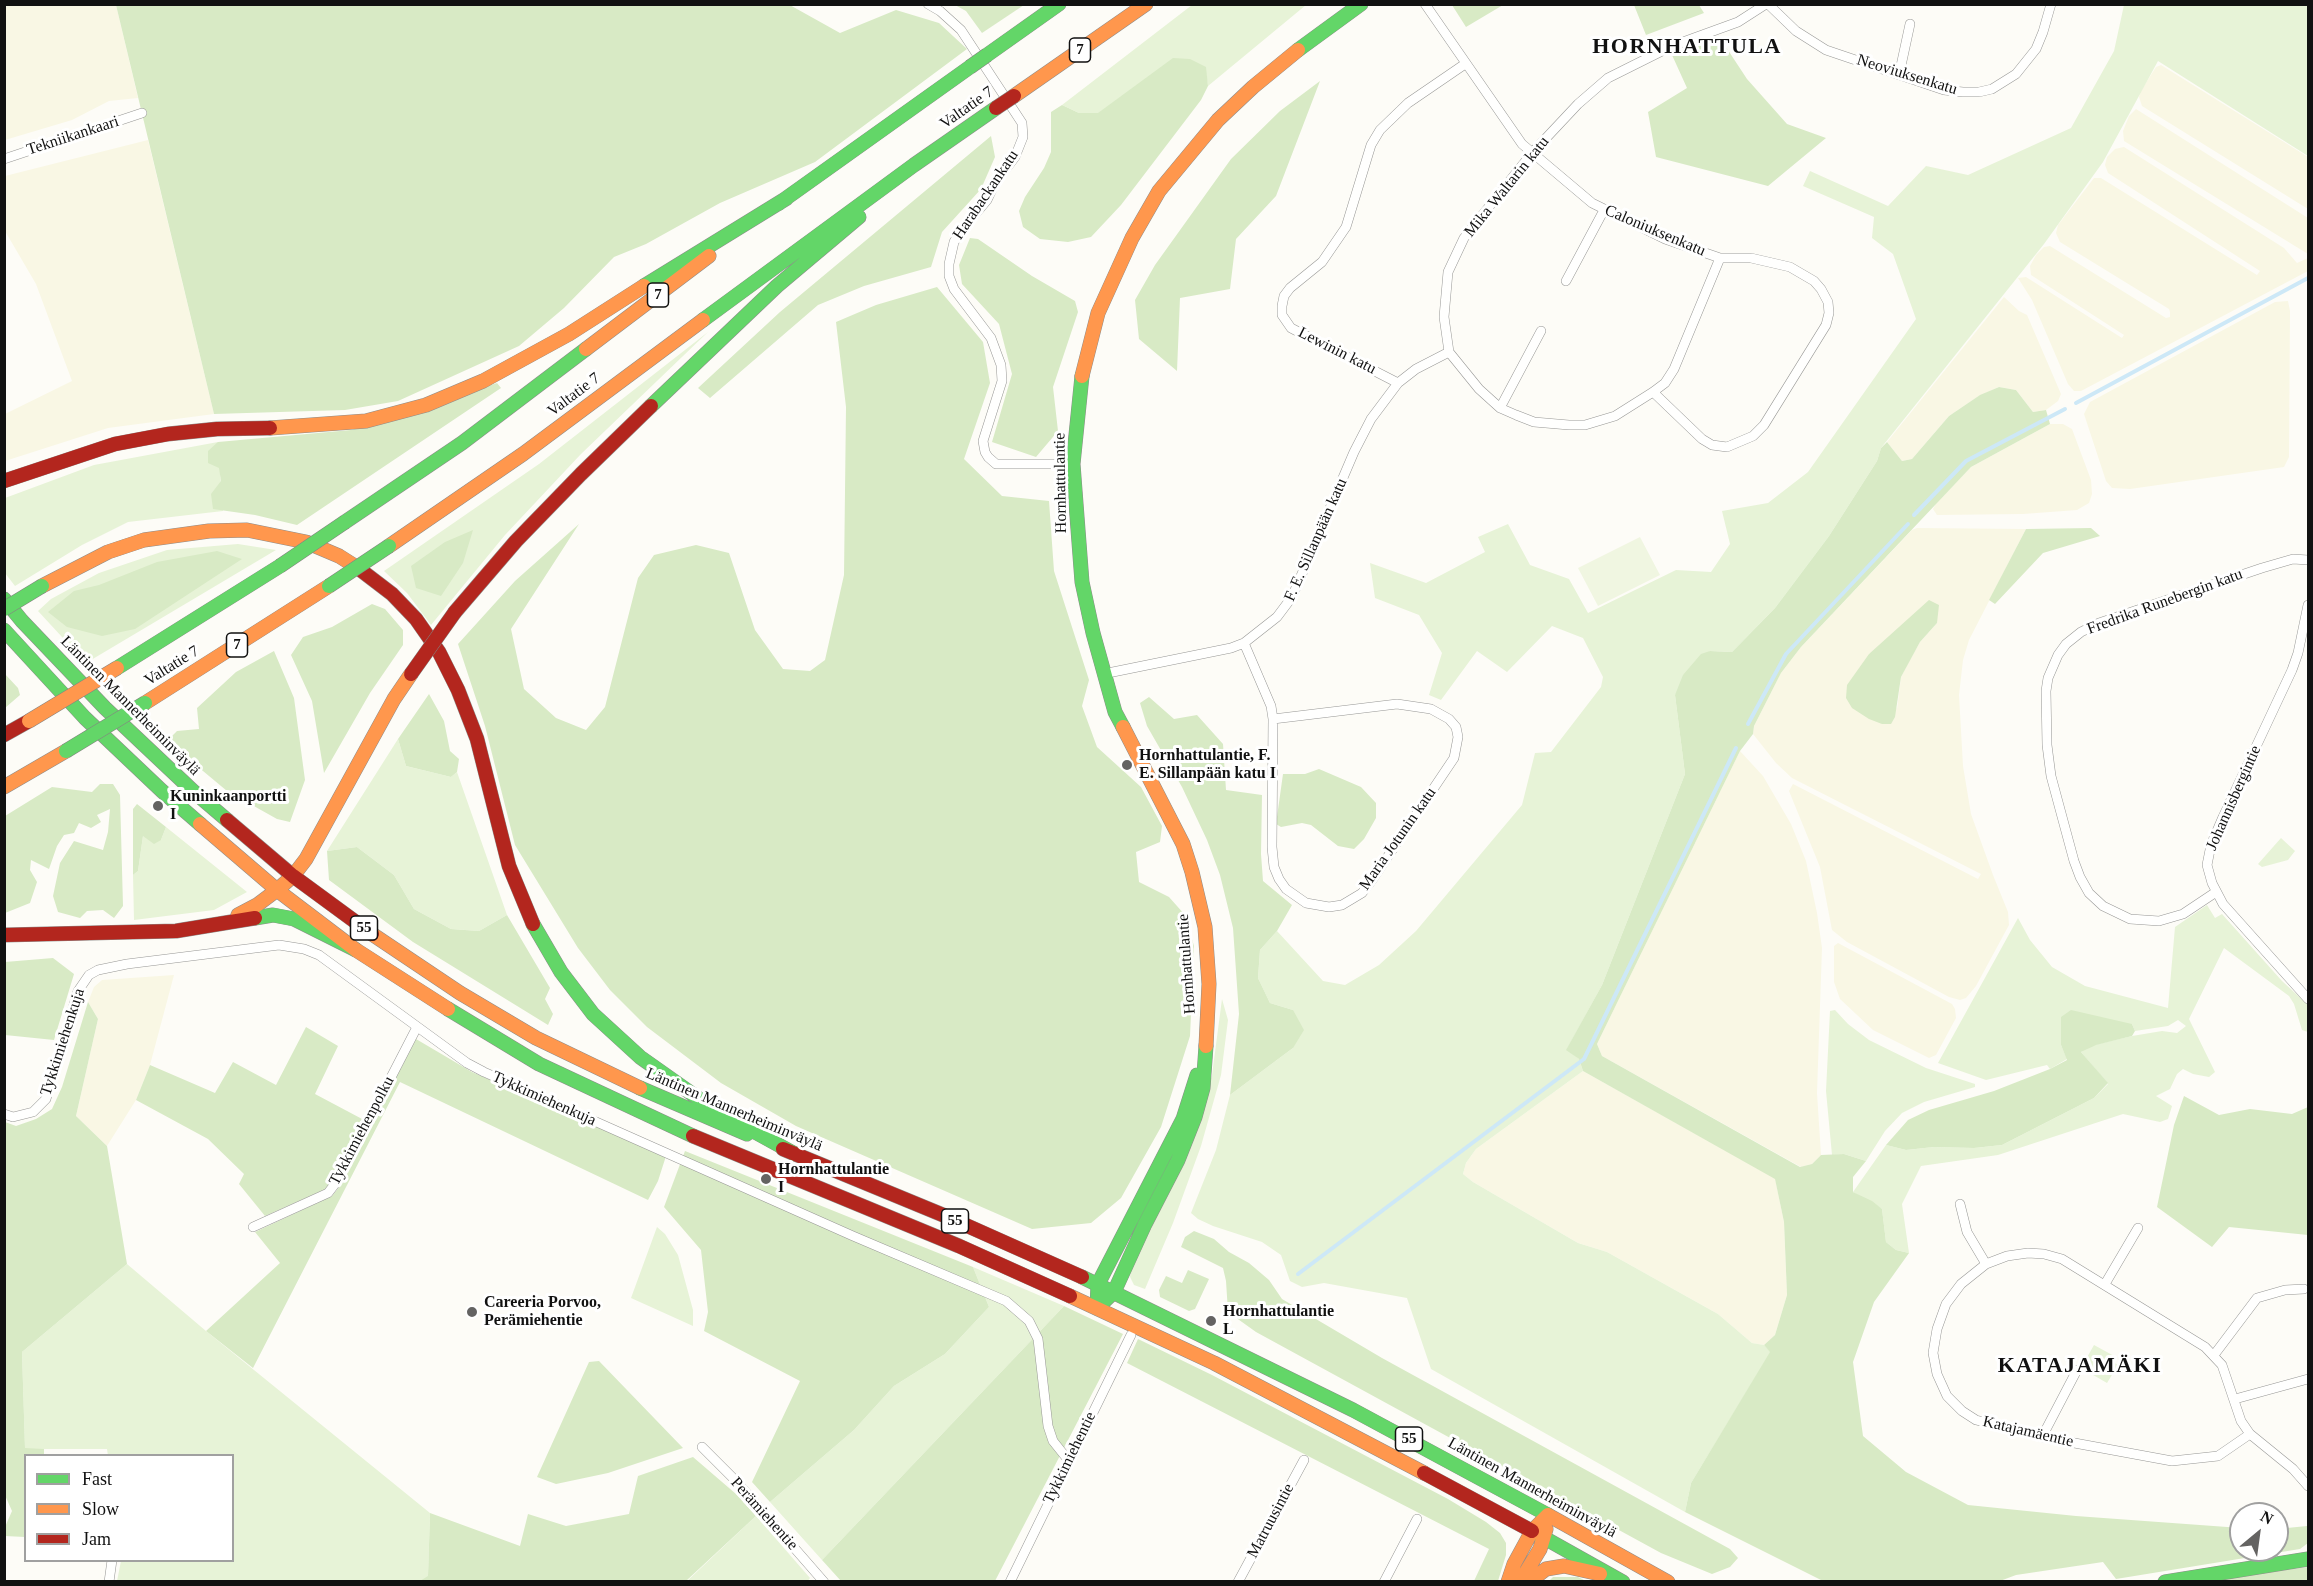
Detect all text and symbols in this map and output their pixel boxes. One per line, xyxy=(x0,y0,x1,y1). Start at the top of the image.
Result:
district label: HORNHATTULA xyxy=(1592,34,1782,60)
road number: 7 xyxy=(1070,38,1090,62)
street label: Neoviuksenkatu xyxy=(1854,51,1960,99)
street label: Valtatie 7 xyxy=(937,83,997,133)
street label: Tekniikankaari xyxy=(25,112,121,160)
street label: Mika Waltarin katu xyxy=(1461,133,1553,241)
street label: Harabackankatu xyxy=(949,147,1023,243)
street label: Caloniuksenkatu xyxy=(1602,201,1708,261)
road number: 7 xyxy=(648,283,668,307)
street label: Lewinin katu xyxy=(1295,323,1379,379)
street label: Valtatie 7 xyxy=(544,369,604,421)
street label: Hornhattulantie xyxy=(1051,433,1071,533)
street label: F. E. Sillanpään katu xyxy=(1280,476,1352,604)
street label: Fredrika Runebergin katu xyxy=(2085,565,2245,639)
street label: Läntinen Mannerheiminväylä xyxy=(56,632,204,780)
road number: 7 xyxy=(226,633,248,657)
street label: Valtatie 7 xyxy=(141,642,203,690)
street label: Johannisbergintie xyxy=(2202,743,2266,853)
place label: Hornhattulantie, F. E. Sillanpään katu I xyxy=(1139,746,1276,784)
marker: Hornhattulantie, F. E. Sillanpään katu I xyxy=(1120,758,1134,772)
street label: Maria Jotunin katu xyxy=(1355,784,1441,894)
place label: Kuninkaanportti I xyxy=(170,787,286,825)
marker: Kuninkaanportti I xyxy=(151,799,165,813)
street label: Hornhattulantie xyxy=(1174,913,1200,1015)
road number: 55 xyxy=(350,916,378,940)
street label: Tykkimiehenkuja xyxy=(37,986,89,1098)
street label: Läntinen Mannerheiminväylä xyxy=(643,1064,825,1156)
street label: Tykkimiehenkuja xyxy=(489,1068,599,1130)
street label: Tykkimiehenpolku xyxy=(325,1073,399,1189)
place label: Hornhattulantie I xyxy=(778,1160,889,1198)
marker: Hornhattulantie I xyxy=(759,1172,773,1186)
road number: 55 xyxy=(942,1209,968,1233)
place label: Careeria Porvoo, Perämiehentie xyxy=(484,1293,601,1331)
place label: Hornhattulantie L xyxy=(1223,1302,1334,1340)
marker: Careeria Porvoo, Perämiehentie xyxy=(465,1305,479,1319)
marker: Hornhattulantie L xyxy=(1204,1314,1218,1328)
district label: KATAJAMÄKI xyxy=(1998,1353,2162,1379)
street label: Tykkimiehentie xyxy=(1039,1409,1101,1507)
street label: Katajamäentie xyxy=(1981,1412,2075,1452)
road number: 55 xyxy=(1396,1427,1422,1451)
street label: Läntinen Mannerheiminväylä xyxy=(1444,1434,1620,1542)
legend xyxy=(24,1454,234,1562)
text: Fast xyxy=(82,1469,112,1489)
street label: Perämiehentie xyxy=(726,1474,802,1554)
street label: Matruusintie xyxy=(1243,1480,1299,1562)
text: Slow xyxy=(82,1499,119,1519)
north arrow xyxy=(2229,1502,2289,1562)
text: N xyxy=(2258,1507,2276,1528)
text: Jam xyxy=(82,1529,111,1549)

